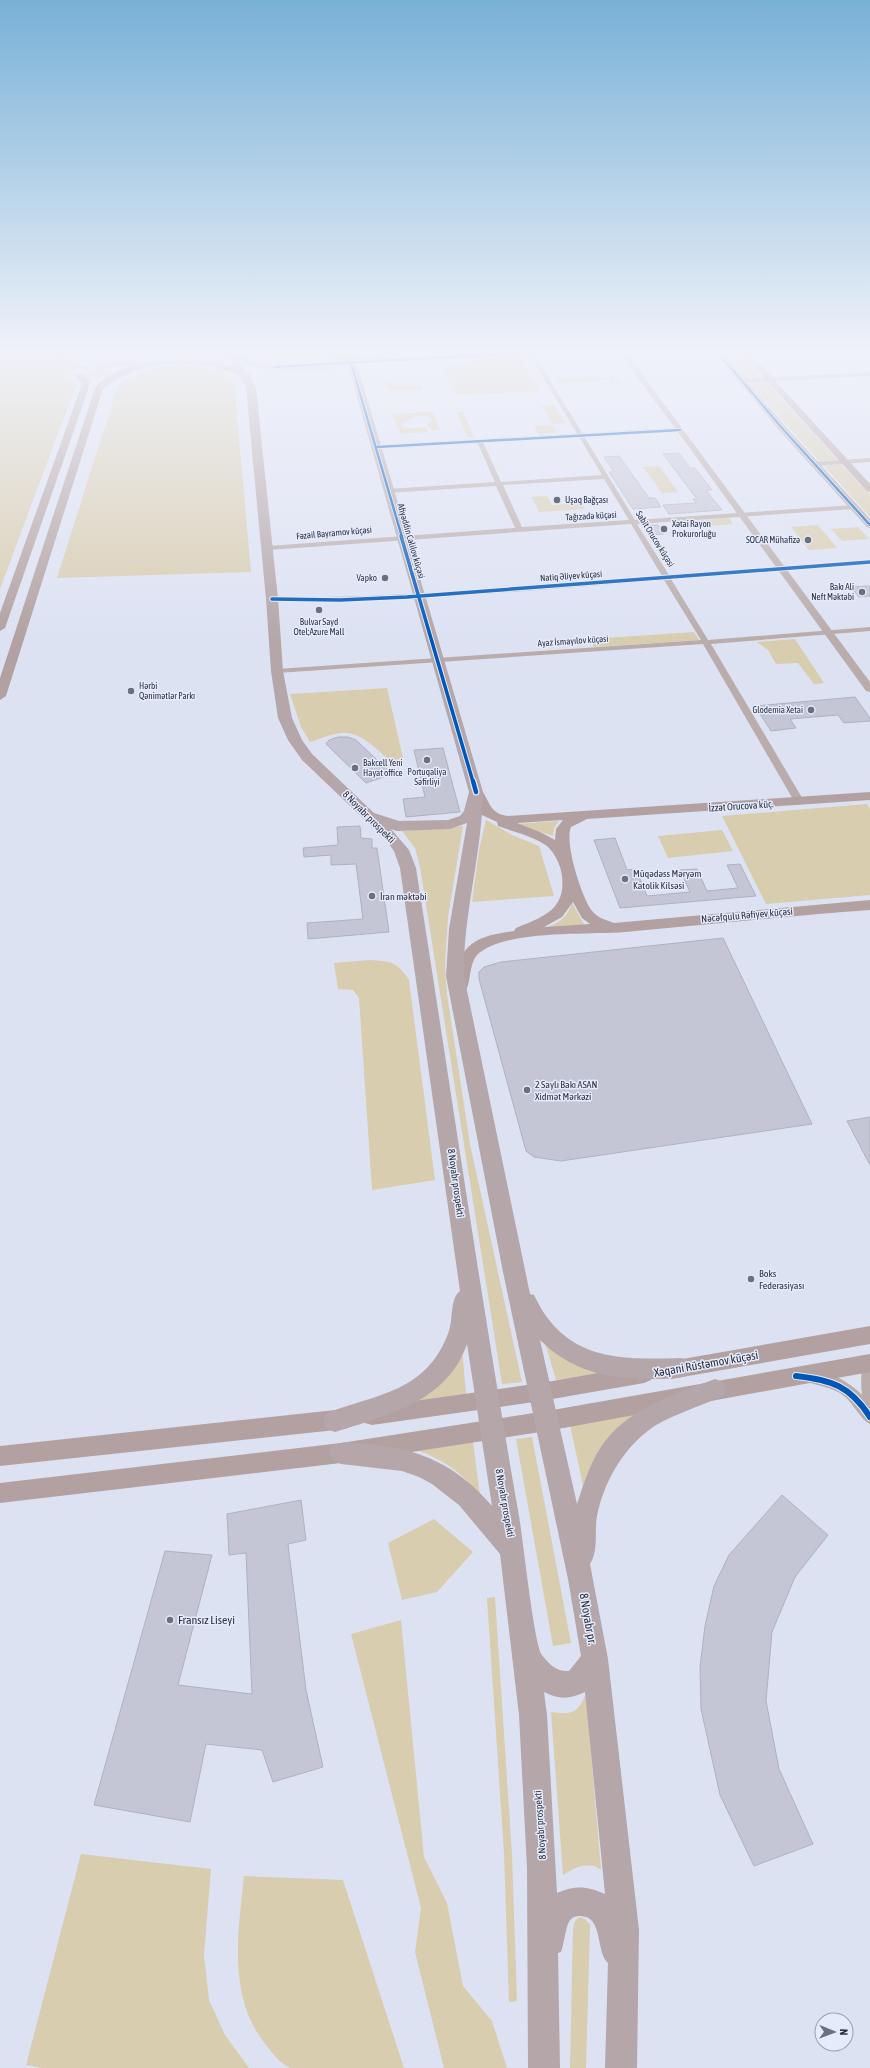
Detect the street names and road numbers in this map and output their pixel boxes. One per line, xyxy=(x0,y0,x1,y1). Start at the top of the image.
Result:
street label: Afiyəddin Cəlilov küçəsi xyxy=(395,502,427,580)
street label: Sabit Orucov küçəsi xyxy=(634,509,676,569)
street label: Tağızadə küçəsi xyxy=(565,510,617,522)
street label: Fəzail Bayramov küçəsi xyxy=(296,525,372,541)
street label: Natiq Əliyev küçəsi xyxy=(540,569,602,583)
street label: Ayaz İsmayılov küçəsi xyxy=(537,634,609,648)
street label: 8 Noyabr prospekti xyxy=(341,789,397,845)
street label: İzzət Orucova küç. xyxy=(708,798,774,814)
street label: Nəcəfqulu Rəfiyev küçəsi xyxy=(701,906,793,924)
street label: 8 Noyabr prospekti xyxy=(446,1148,466,1218)
street label: Xəqani Rüstəmov küçəsi xyxy=(653,1348,759,1380)
street label: 8 Noyabr prospekti xyxy=(494,1468,516,1538)
street label: 8 Noyabr pr. xyxy=(577,1592,599,1646)
street label: 8 Noyabr prospekti xyxy=(532,1790,548,1860)

